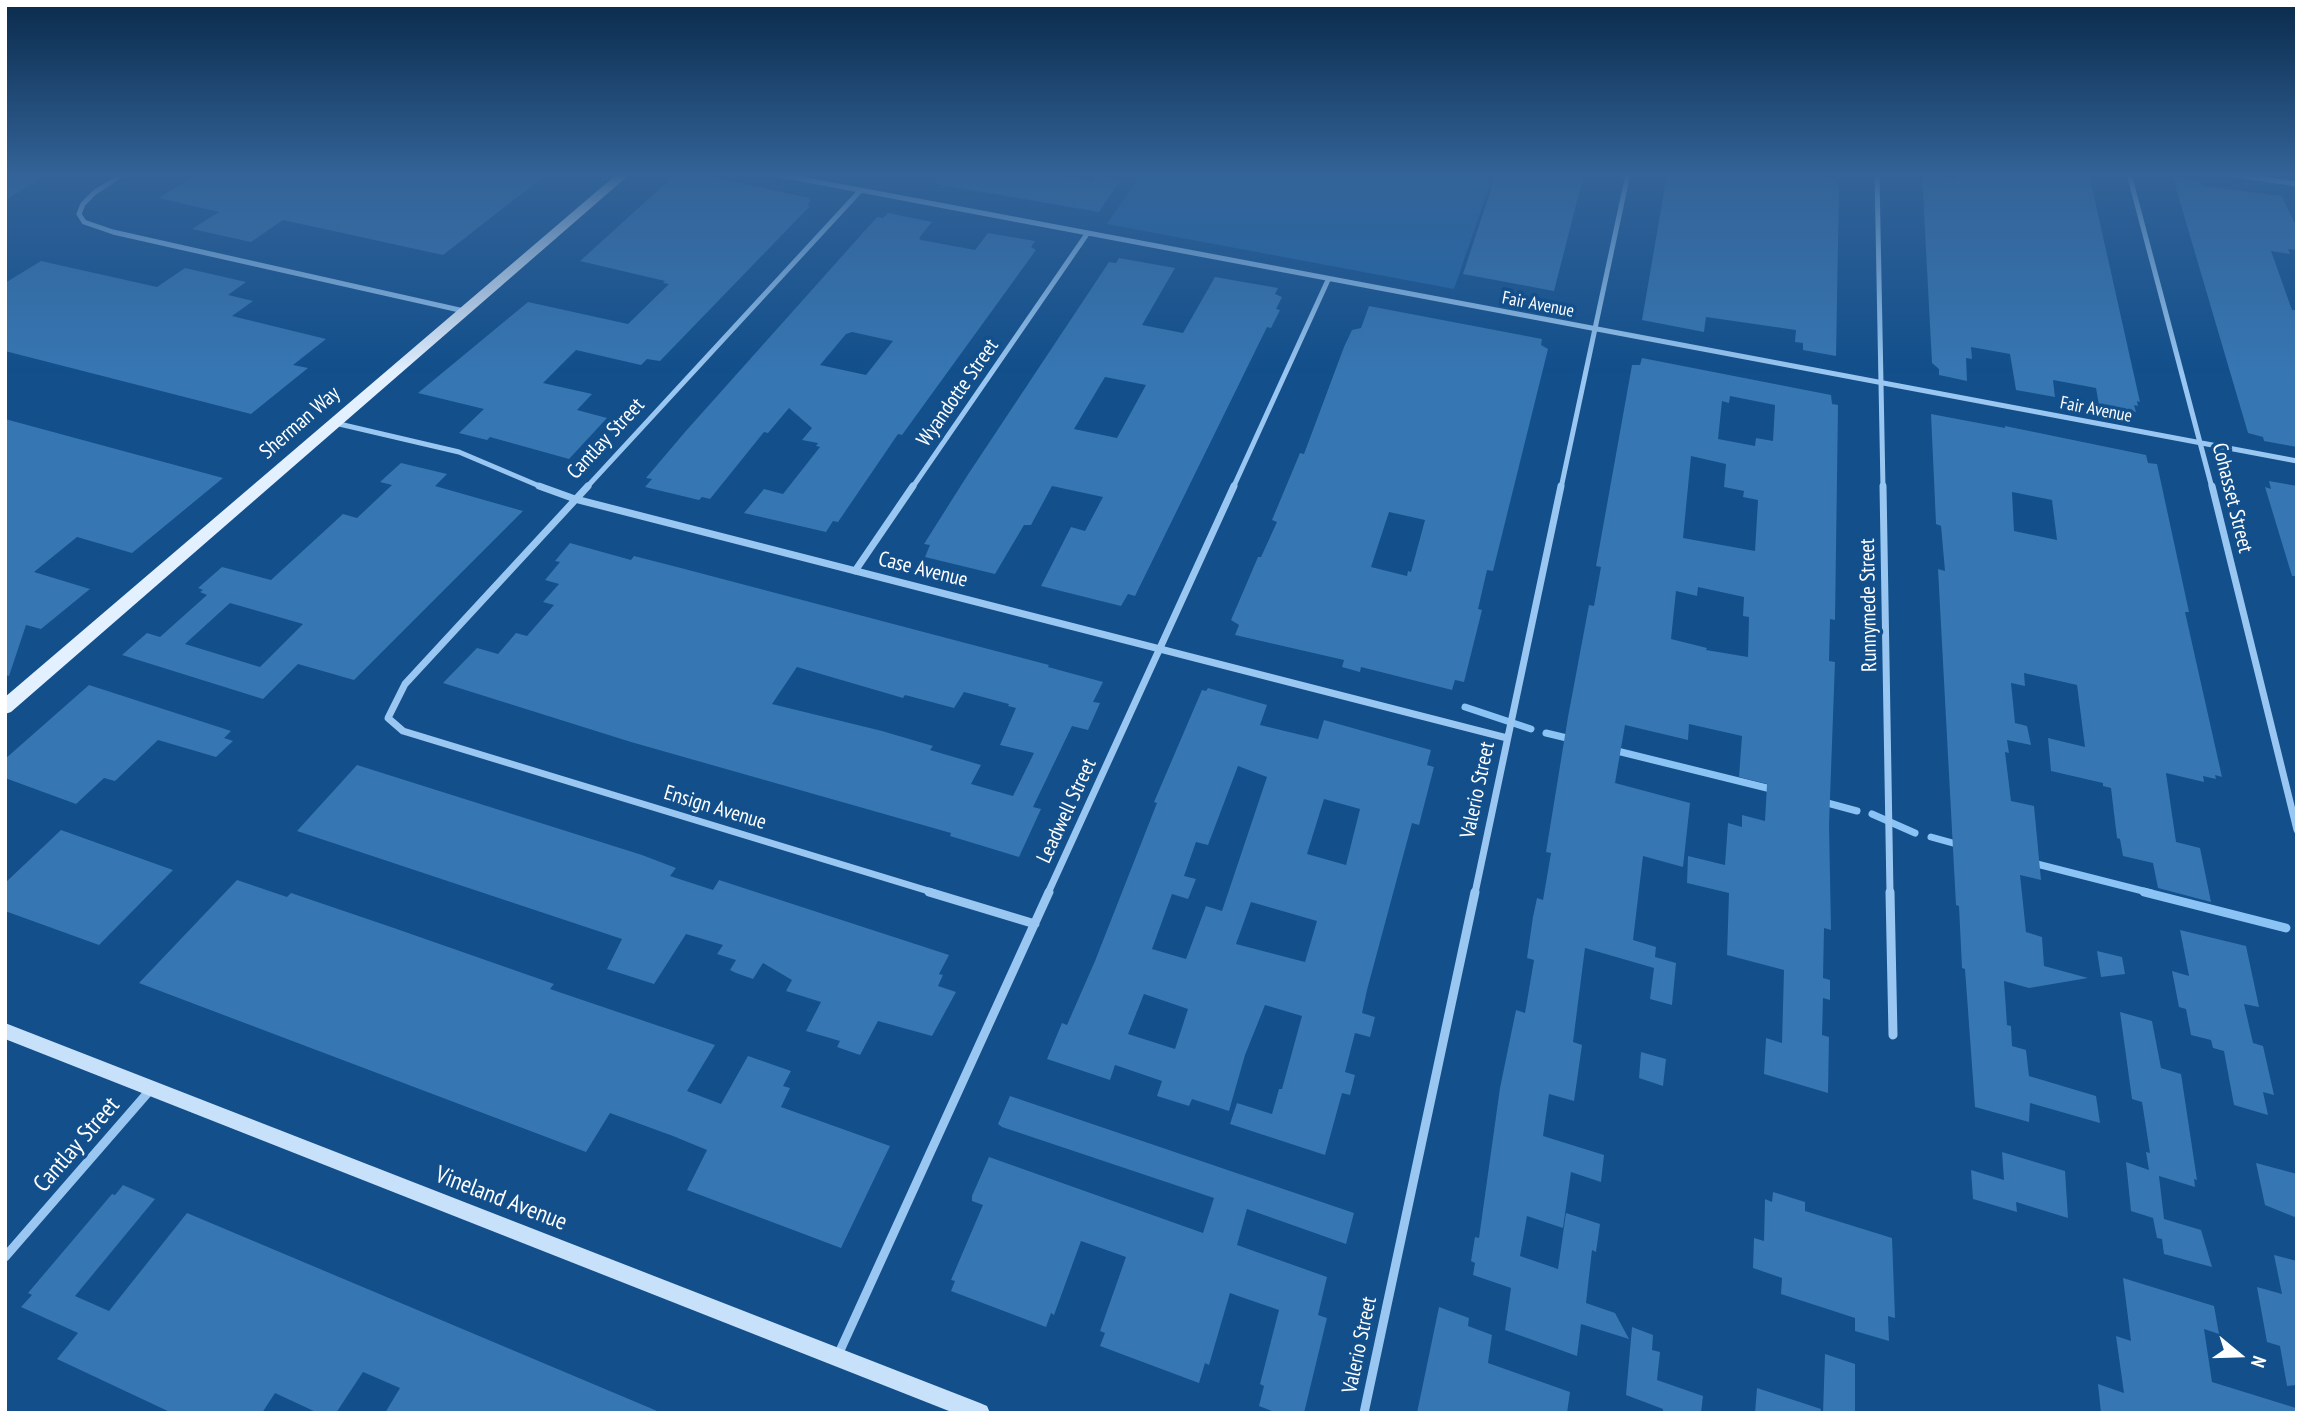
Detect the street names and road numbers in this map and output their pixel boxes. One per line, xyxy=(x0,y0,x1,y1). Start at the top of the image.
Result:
street label: Fair Avenue xyxy=(1500,287,1576,323)
street label: Wyandotte Street xyxy=(912,334,1004,452)
street label: Sherman Way xyxy=(255,381,345,465)
street label: Fair Avenue xyxy=(2058,392,2134,428)
street label: Cantlay Street xyxy=(562,393,650,485)
street label: Cohasset Street xyxy=(2206,440,2258,556)
street label: Runnymede Street xyxy=(1855,538,1883,672)
street label: Case Avenue xyxy=(876,547,970,593)
street label: Valerio Street xyxy=(1455,739,1501,841)
street label: Leadwell Street xyxy=(1032,755,1102,867)
street label: Ensign Avenue xyxy=(661,780,769,836)
street label: Cantlay Street xyxy=(28,1092,126,1198)
street label: Vineland Avenue xyxy=(431,1161,571,1237)
street label: Valerio Street xyxy=(1337,1294,1383,1396)

